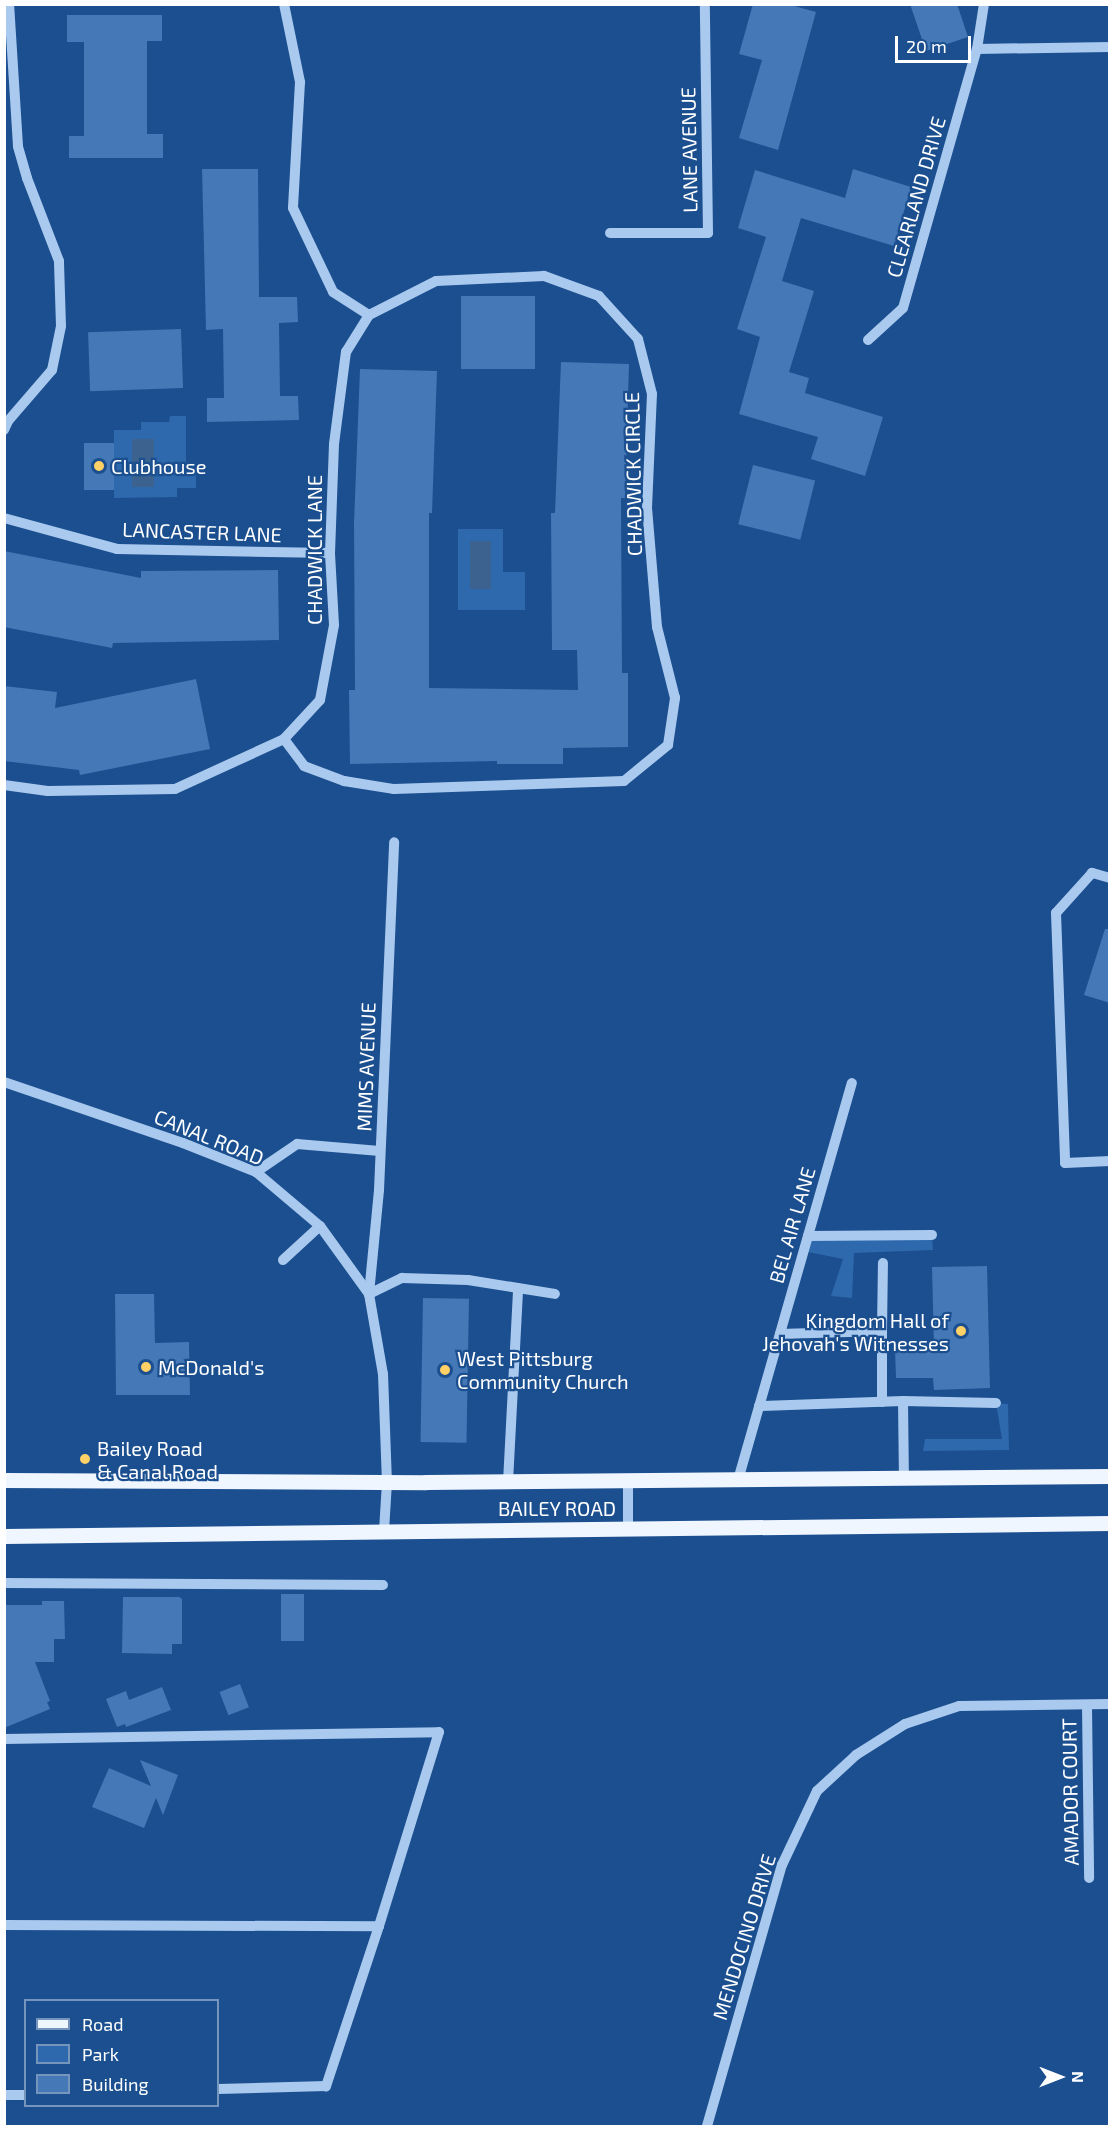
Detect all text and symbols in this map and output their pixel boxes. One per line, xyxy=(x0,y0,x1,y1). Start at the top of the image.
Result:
scale bar xyxy=(898,24,974,62)
text: 20 m xyxy=(906,35,947,57)
street label: LANE AVENUE xyxy=(676,87,702,213)
street label: CLEARLAND DRIVE xyxy=(882,114,950,280)
street label: CHADWICK CIRCLE xyxy=(620,392,646,556)
place label: Clubhouse xyxy=(111,454,206,478)
marker: Clubhouse xyxy=(92,459,106,473)
street label: CHADWICK LANE xyxy=(302,475,326,625)
street label: LANCASTER LANE xyxy=(122,517,282,547)
street label: MIMS AVENUE xyxy=(352,1002,380,1132)
street label: CANAL ROAD xyxy=(151,1104,267,1170)
street label: BEL AIR LANE xyxy=(764,1164,820,1286)
place label: Kingdom Hall of Jehovah's Witnesses xyxy=(762,1308,949,1355)
marker: Kingdom Hall of Jehovah's Witnesses xyxy=(954,1324,968,1338)
place label: West Pittsburg Community Church xyxy=(457,1346,629,1393)
place label: McDonald's xyxy=(158,1355,264,1379)
marker: McDonald's xyxy=(139,1360,153,1374)
marker: West Pittsburg Community Church xyxy=(438,1363,452,1377)
place label: Bailey Road & Canal Road xyxy=(97,1436,218,1483)
marker: Bailey Road & Canal Road xyxy=(78,1452,92,1466)
street label: BAILEY ROAD xyxy=(498,1496,616,1520)
street label: AMADOR COURT xyxy=(1057,1718,1083,1866)
street label: MENDOCINO DRIVE xyxy=(707,1851,781,2023)
legend xyxy=(24,1999,219,2107)
text: Road xyxy=(82,2013,123,2035)
text: Park xyxy=(82,2043,119,2065)
north arrow xyxy=(1030,2047,1090,2107)
text: N xyxy=(1069,2071,1088,2083)
text: Building xyxy=(82,2073,149,2095)

